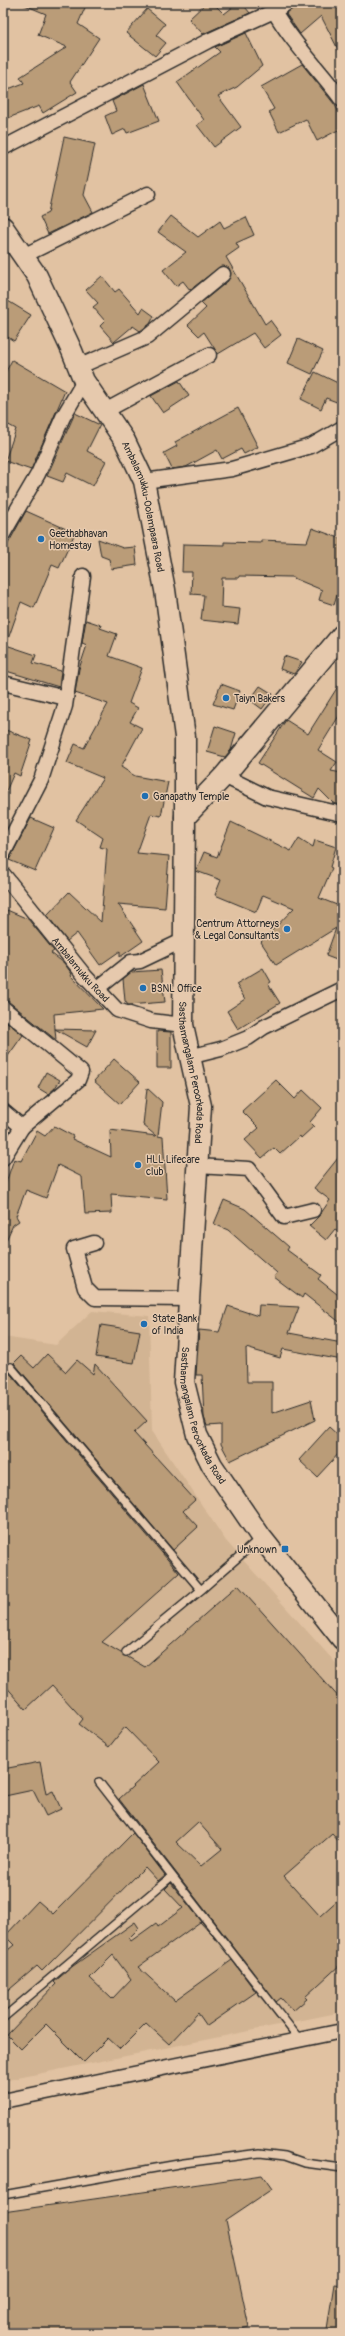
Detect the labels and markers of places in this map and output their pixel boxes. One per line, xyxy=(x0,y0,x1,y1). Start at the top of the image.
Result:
place label: Geethabhavan Homestay xyxy=(49,528,108,552)
marker: Geethabhavan Homestay xyxy=(36,534,46,544)
marker: Taiyn Bakers xyxy=(221,693,231,703)
place label: Taiyn Bakers xyxy=(234,693,285,705)
marker: Ganapathy Temple xyxy=(140,791,150,801)
place label: Ganapathy Temple xyxy=(153,791,229,803)
place label: Centrum Attorneys & Legal Consultants xyxy=(195,918,280,942)
marker: Centrum Attorneys & Legal Consultants xyxy=(282,924,292,934)
marker: BSNL Office xyxy=(138,983,148,993)
place label: BSNL Office xyxy=(151,983,202,995)
place label: HLL Lifecare club xyxy=(146,1154,200,1178)
marker: HLL Lifecare club xyxy=(133,1160,143,1170)
place label: State Bank of India xyxy=(152,1313,198,1337)
marker: State Bank of India xyxy=(139,1319,149,1329)
place label: Unknown xyxy=(237,1544,277,1556)
marker: Unknown xyxy=(280,1544,290,1554)

